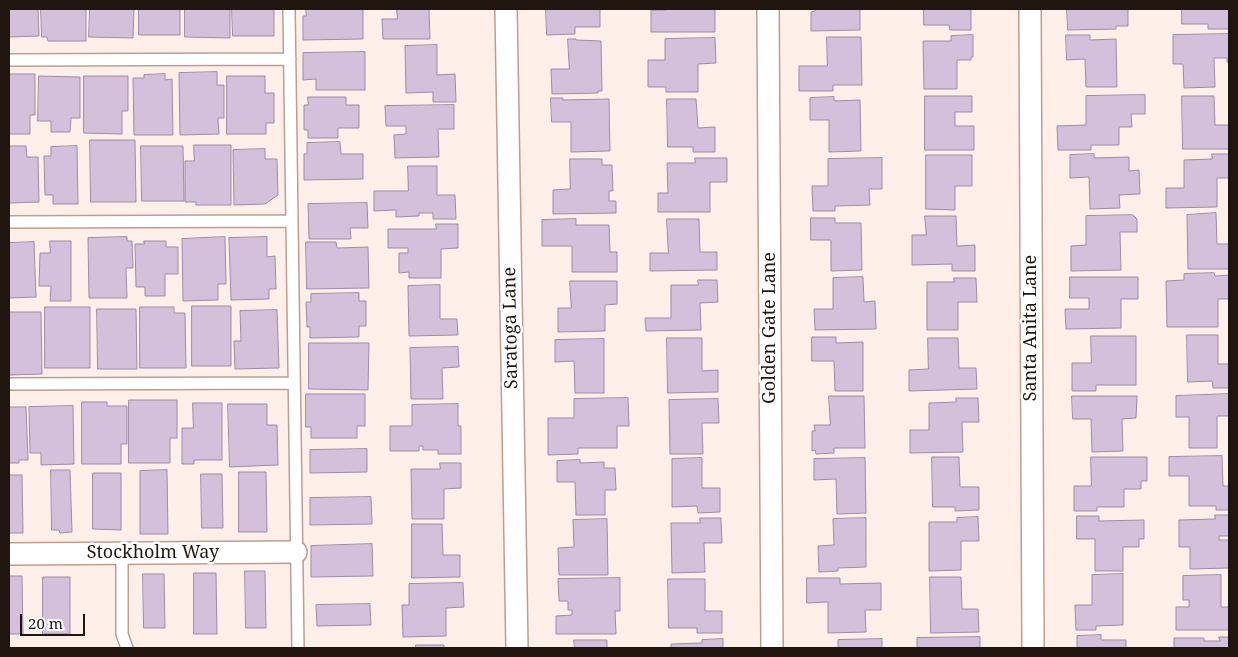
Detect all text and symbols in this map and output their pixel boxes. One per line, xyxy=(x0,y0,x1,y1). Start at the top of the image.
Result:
street label: Golden Gate Lane xyxy=(759,252,781,404)
street label: Santa Anita Lane xyxy=(1020,255,1042,401)
street label: Saratoga Lane xyxy=(499,267,523,389)
street label: Stockholm Way xyxy=(87,542,219,564)
scale bar xyxy=(22,604,88,636)
text: 20 m xyxy=(28,613,63,633)

